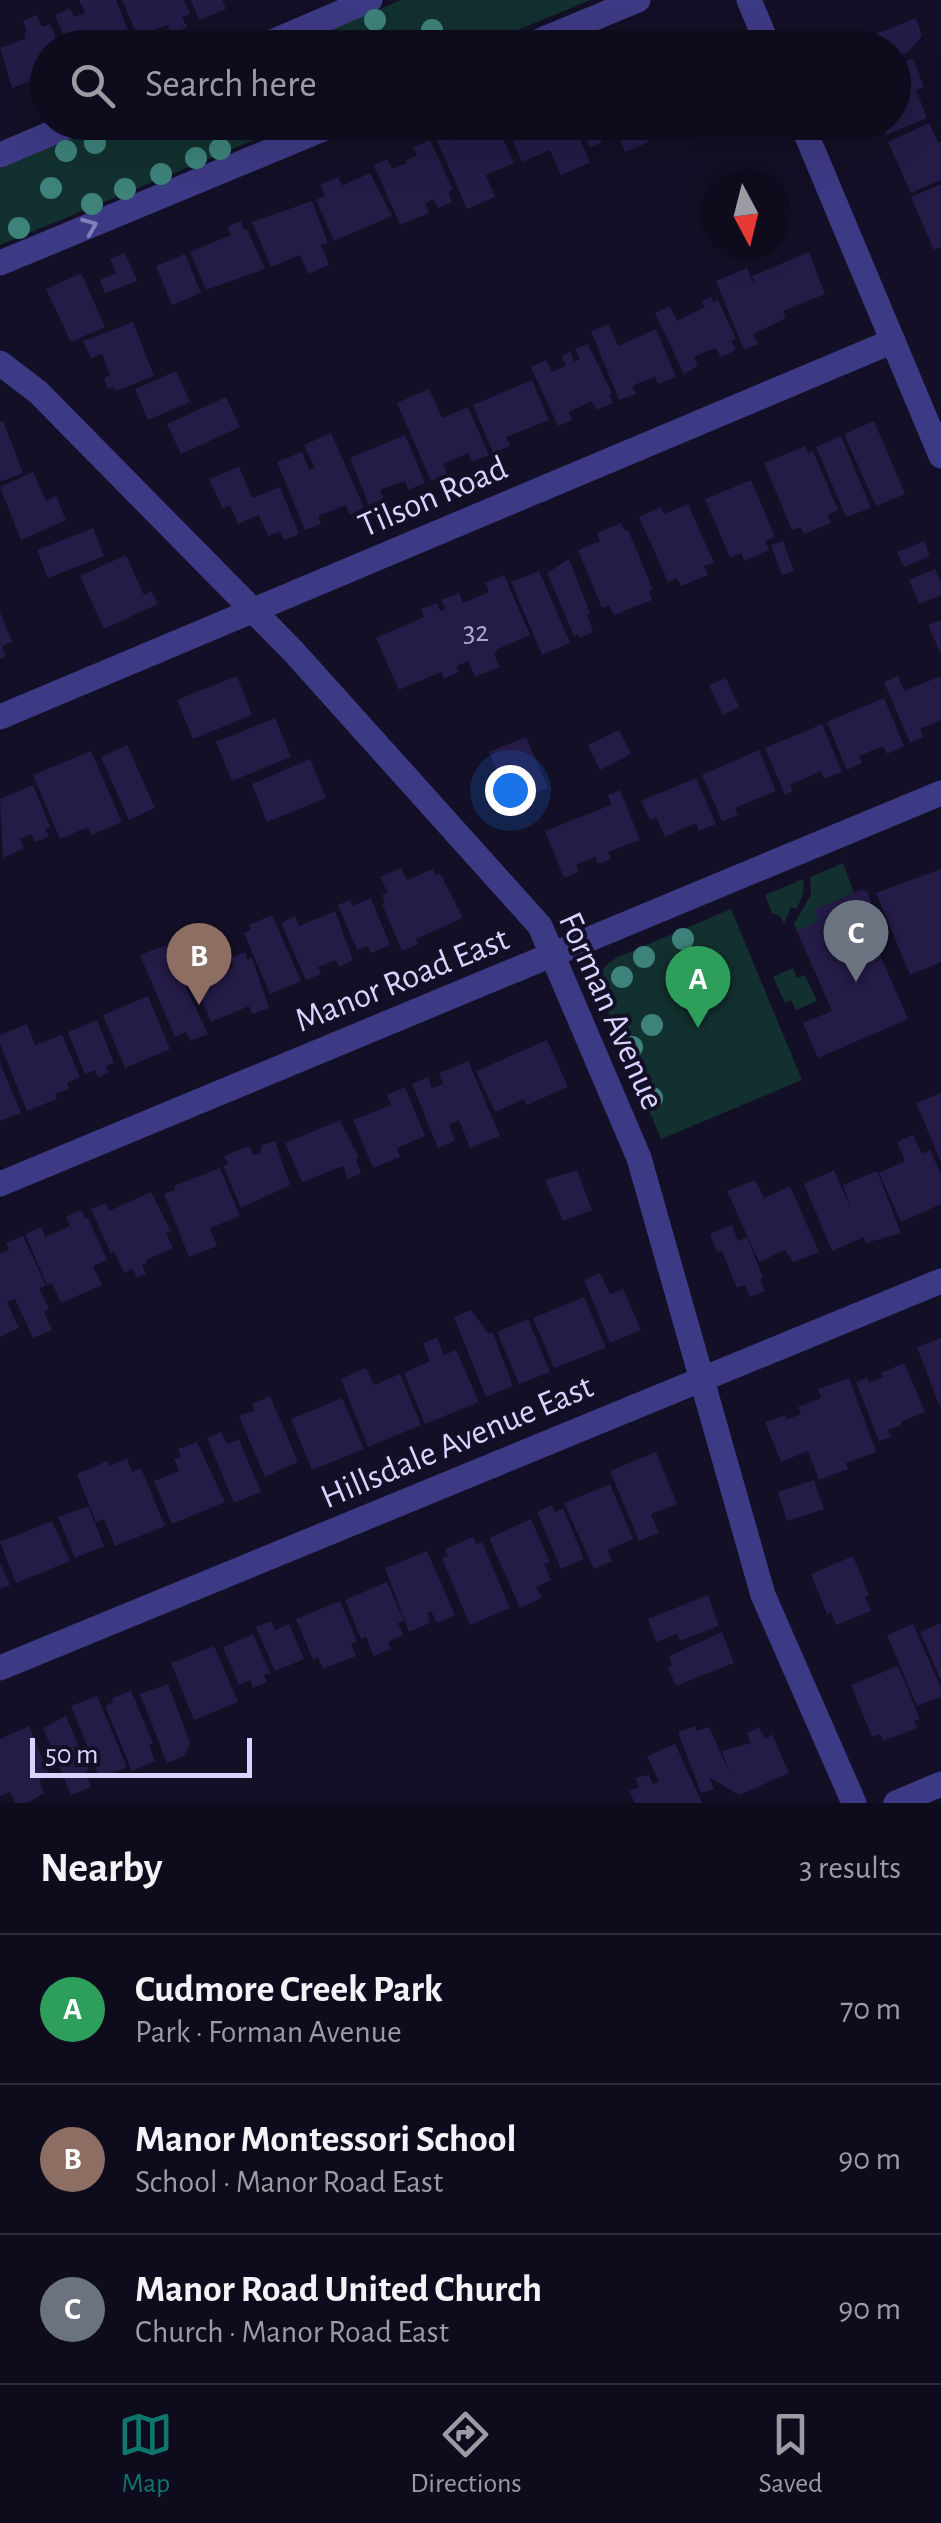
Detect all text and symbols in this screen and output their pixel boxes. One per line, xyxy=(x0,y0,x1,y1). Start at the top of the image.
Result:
search box xyxy=(30,30,911,140)
icon: search xyxy=(65,58,120,113)
text: Search here xyxy=(145,66,317,104)
north arrow xyxy=(701,170,791,260)
one-way arrow xyxy=(80,217,98,237)
street label: Tilson Road xyxy=(354,450,512,544)
house number: 32 xyxy=(463,617,489,647)
your location xyxy=(485,765,536,816)
pin: C xyxy=(824,900,888,982)
street label: Forman Avenue xyxy=(552,907,670,1115)
street label: Manor Road East xyxy=(290,921,514,1039)
pin: B xyxy=(166,922,232,1005)
pin: A xyxy=(666,946,730,1028)
street label: Hillsdale Avenue East xyxy=(316,1369,598,1515)
scale bar xyxy=(30,1733,252,1778)
text: 50 m xyxy=(45,1741,99,1769)
text: Nearby xyxy=(40,1847,163,1889)
text: 3 results xyxy=(799,1852,901,1884)
text: Cudmore Creek Park xyxy=(135,1971,443,2009)
text: A xyxy=(63,1993,82,2025)
text: 70 m xyxy=(840,1993,901,2025)
text: Park · Forman Avenue xyxy=(135,2016,402,2048)
text: Manor Montessori School xyxy=(135,2121,517,2159)
text: B xyxy=(63,2143,82,2175)
text: 90 m xyxy=(838,2143,901,2175)
text: School · Manor Road East xyxy=(135,2166,443,2198)
text: Manor Road United Church xyxy=(135,2271,542,2309)
text: C xyxy=(64,2293,81,2325)
text: 90 m xyxy=(838,2293,901,2325)
text: Church · Manor Road East xyxy=(135,2316,449,2348)
tab: Map xyxy=(118,2407,173,2501)
tab: Directions xyxy=(410,2407,522,2501)
tab: Saved xyxy=(759,2407,823,2501)

